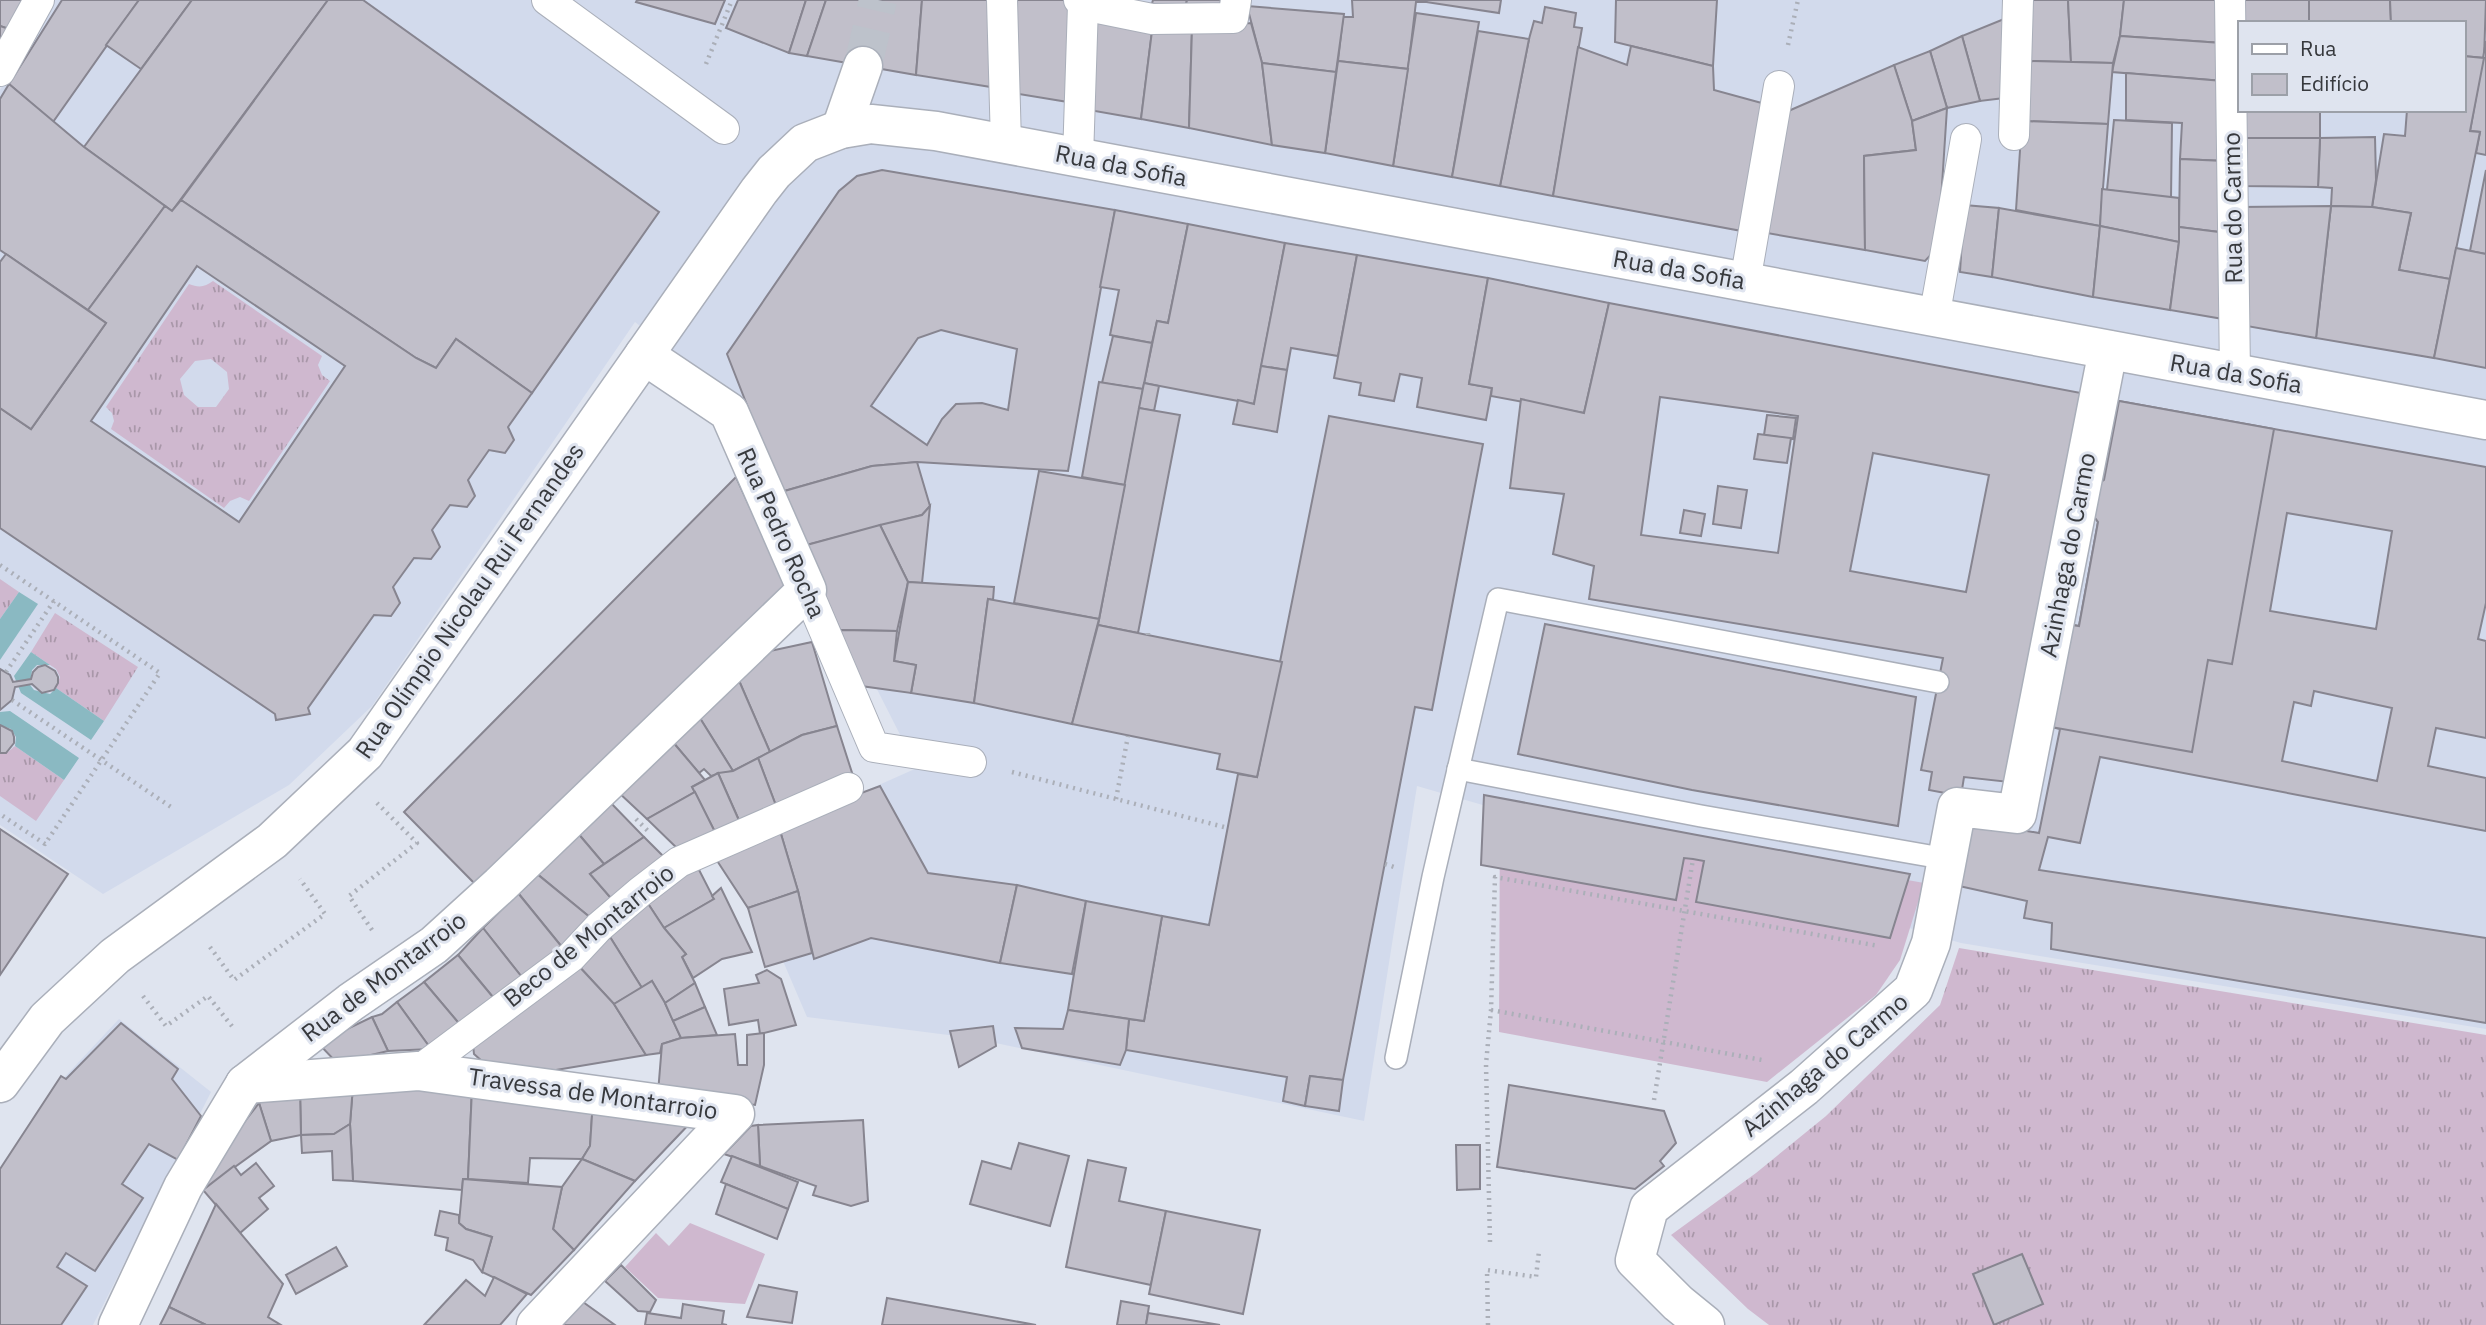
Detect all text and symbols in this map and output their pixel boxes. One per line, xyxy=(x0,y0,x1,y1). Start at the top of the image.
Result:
legend xyxy=(2238,21,2465,112)
text: Rua xyxy=(2300,34,2337,62)
text: Edifício xyxy=(2300,69,2369,97)
street label: Rua do Carmo xyxy=(2215,132,2249,284)
street label: Rua da Sofia xyxy=(1053,137,1190,193)
street label: Rua da Sofia xyxy=(1611,242,1748,296)
street label: Rua da Sofia xyxy=(2168,346,2305,400)
street label: Rua Olímpio Nicolau Rui Fernandes xyxy=(348,436,591,765)
street label: Rua Pedro Rocha xyxy=(730,442,834,623)
street label: Azinhaga do Carmo xyxy=(2031,450,2103,660)
street label: Beco de Montarroio xyxy=(496,856,680,1014)
street label: Rua de Montarroio xyxy=(295,904,472,1049)
street label: Azinhaga do Carmo xyxy=(1734,985,1914,1143)
street label: Travessa de Montarroio xyxy=(466,1060,720,1126)

